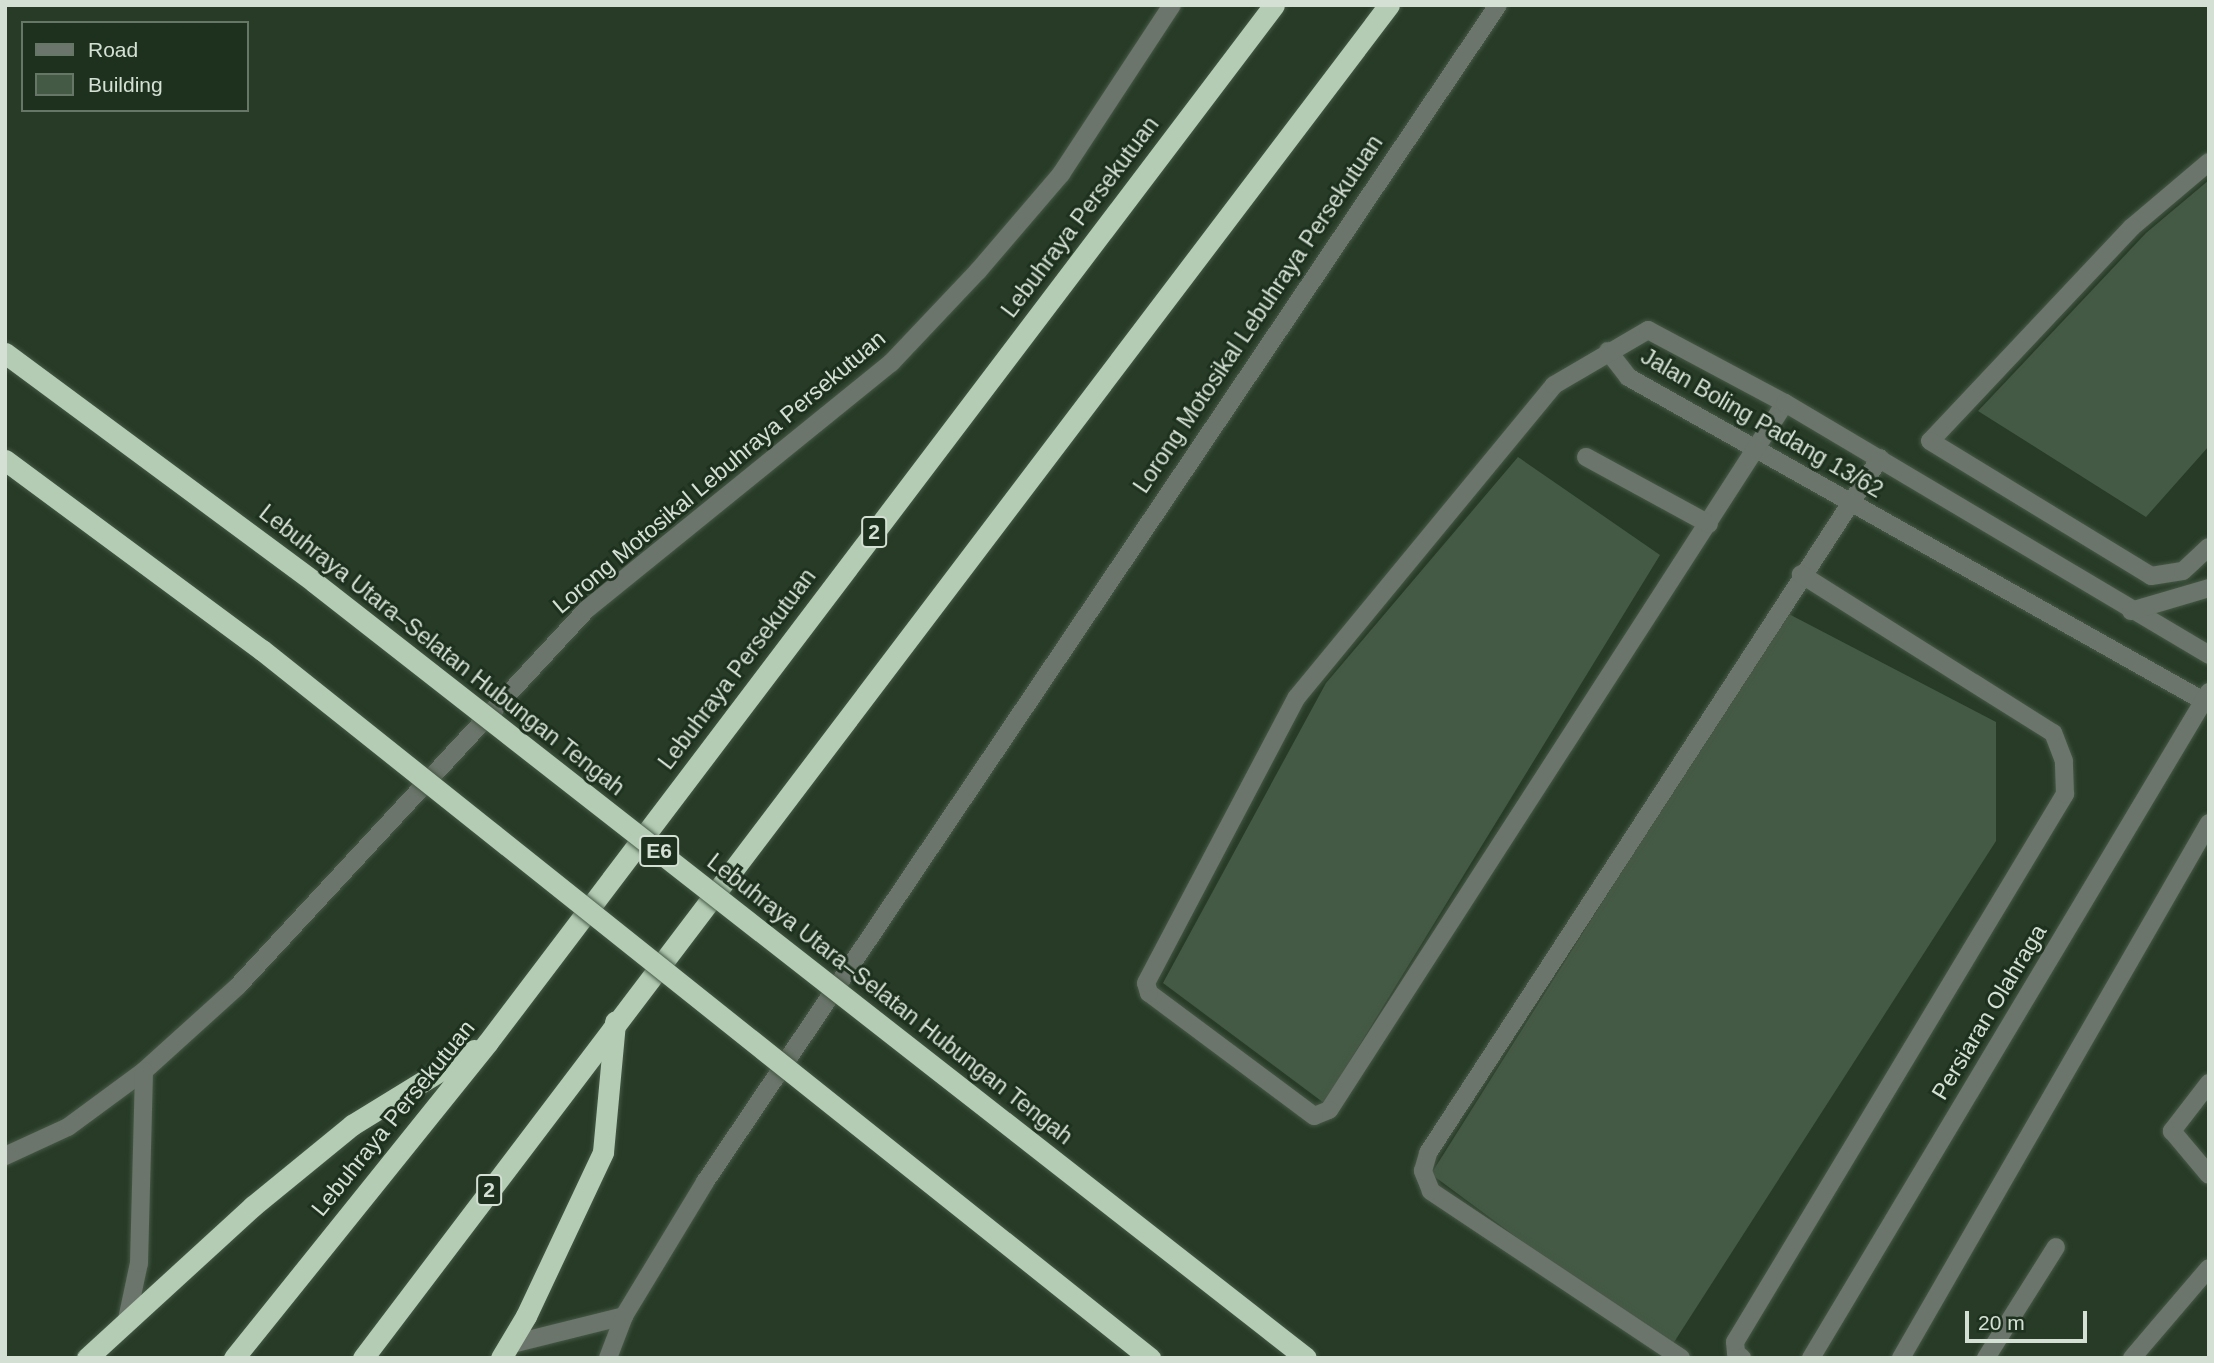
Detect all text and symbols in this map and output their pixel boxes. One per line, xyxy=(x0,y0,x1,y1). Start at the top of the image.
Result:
legend xyxy=(21,21,248,112)
text: Road xyxy=(88,38,138,61)
text: Building xyxy=(88,73,163,96)
street label: Lebuhraya Persekutuan xyxy=(995,111,1165,323)
street label: Lorong Motosikal Lebuhraya Persekutuan xyxy=(1128,130,1388,498)
street label: Lorong Motosikal Lebuhraya Persekutuan xyxy=(547,325,891,619)
street label: Jalan Boling Padang 13/62 xyxy=(1636,342,1888,504)
street label: Lebuhraya Utara–Selatan Hubungan Tengah xyxy=(254,499,630,801)
road number: 2 xyxy=(860,514,888,550)
street label: Lebuhraya Persekutuan xyxy=(652,563,822,775)
road number: E6 xyxy=(638,834,680,868)
street label: Lebuhraya Utara–Selatan Hubungan Tengah xyxy=(702,848,1078,1150)
street label: Persiaran Olahraga xyxy=(1926,919,2052,1105)
street label: Lebuhraya Persekutuan xyxy=(305,1014,481,1222)
road number: 2 xyxy=(475,1172,503,1208)
scale bar xyxy=(1969,1296,2092,1340)
text: 20 m xyxy=(1978,1311,2025,1334)

